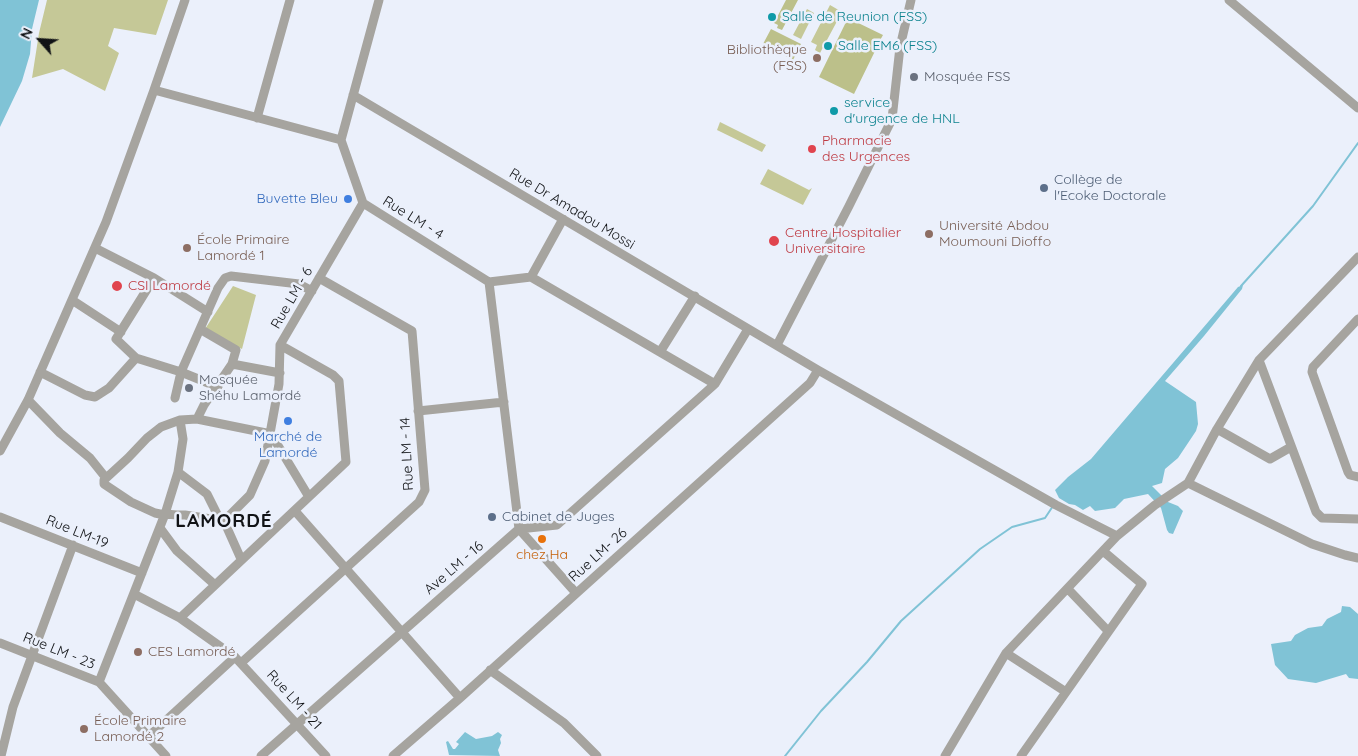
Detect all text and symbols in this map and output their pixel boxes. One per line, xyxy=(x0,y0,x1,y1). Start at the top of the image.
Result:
place label: Salle de Reunion (FSS) xyxy=(782,9,927,25)
marker: Salle de Reunion (FSS) xyxy=(766,11,778,23)
north arrow xyxy=(15,15,65,65)
text: N xyxy=(16,25,37,42)
place label: Salle EM6 (FSS) xyxy=(838,38,937,54)
marker: Salle EM6 (FSS) xyxy=(822,40,834,52)
place label: Bibliothèque (FSS) xyxy=(727,42,807,74)
marker: Bibliothèque (FSS) xyxy=(811,52,823,64)
place label: Mosquée FSS xyxy=(924,69,1010,85)
marker: Mosquée FSS xyxy=(908,71,920,83)
place label: service d'urgence de HNL xyxy=(844,95,960,128)
marker: service d'urgence de HNL xyxy=(828,105,840,117)
place label: Pharmacie des Urgences xyxy=(822,133,910,166)
marker: Pharmacie des Urgences xyxy=(806,143,818,155)
street label: Rue Dr Amadou Mossi xyxy=(506,165,638,253)
place label: Collège de l'Ecoke Doctorale xyxy=(1054,172,1166,204)
marker: Collège de l'Ecoke Doctorale xyxy=(1038,182,1050,194)
place label: Buvette Bleu xyxy=(256,191,338,207)
marker: Buvette Bleu xyxy=(342,193,354,205)
street label: Rue LM - 4 xyxy=(380,193,446,243)
place label: Université Abdou Moumouni Dioffo xyxy=(939,218,1051,250)
place label: Centre Hospitalier Universitaire xyxy=(785,225,901,258)
marker: Université Abdou Moumouni Dioffo xyxy=(923,228,935,240)
place label: École Primaire Lamordé 1 xyxy=(197,232,289,264)
marker: Centre Hospitalier Universitaire xyxy=(767,234,781,248)
marker: École Primaire Lamordé 1 xyxy=(181,242,193,254)
street label: Rue LM - 6 xyxy=(268,264,316,332)
place label: CSI Lamordé xyxy=(128,278,211,294)
marker: CSI Lamordé xyxy=(110,279,124,293)
place label: Mosquée Shéhu Lamordé xyxy=(199,372,301,404)
marker: Mosquée Shéhu Lamordé xyxy=(183,382,195,394)
marker: Marché de Lamordé xyxy=(282,415,294,427)
street label: Rue LM - 14 xyxy=(397,417,417,491)
place label: Marché de Lamordé xyxy=(254,429,322,462)
place label: Cabinet de Juges xyxy=(502,509,615,525)
district label: LAMORDÉ xyxy=(174,510,274,532)
marker: Cabinet de Juges xyxy=(486,511,498,523)
street label: Rue LM-19 xyxy=(43,512,111,552)
street label: Rue LM- 26 xyxy=(565,524,631,586)
marker: chez Ha xyxy=(536,533,548,545)
street label: Ave LM - 16 xyxy=(421,538,487,598)
place label: chez Ha xyxy=(516,547,568,563)
street label: Rue LM - 23 xyxy=(21,629,97,673)
place label: CES Lamordé xyxy=(148,644,235,660)
marker: CES Lamordé xyxy=(132,646,144,658)
street label: Rue LM - 21 xyxy=(263,667,325,733)
place label: École Primaire Lamordé 2 xyxy=(94,713,186,746)
marker: École Primaire Lamordé 2 xyxy=(78,723,90,735)

